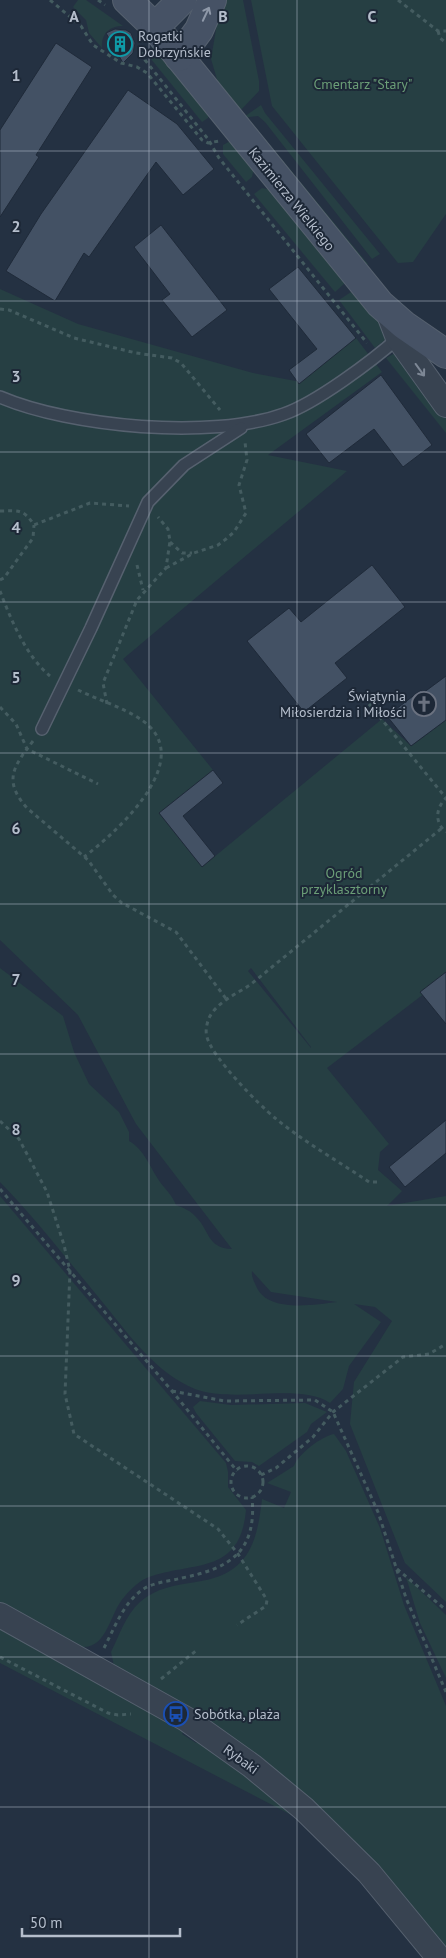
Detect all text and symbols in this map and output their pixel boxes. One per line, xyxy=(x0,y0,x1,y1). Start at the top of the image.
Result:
text: A xyxy=(69,6,79,26)
text: B xyxy=(218,6,228,26)
text: C xyxy=(368,6,377,26)
one-way arrow xyxy=(202,7,212,22)
place label: Rogatki Dobrzyńskie xyxy=(138,27,211,61)
building icon: Rogatki Dobrzyńskie xyxy=(107,31,133,57)
text: 1 xyxy=(11,65,21,85)
park label: Cmentarz "Stary" xyxy=(314,75,412,93)
street label: Kazimierza Wielkiego xyxy=(245,144,339,254)
text: 2 xyxy=(11,216,21,236)
one-way arrow xyxy=(415,363,425,377)
text: 3 xyxy=(11,366,21,386)
text: 4 xyxy=(11,517,21,537)
text: 5 xyxy=(11,667,21,687)
place label: Świątynia Miłosierdzia i Miłości xyxy=(280,687,406,721)
church icon: Świątynia Miłosierdzia i Miłości xyxy=(411,691,437,717)
text: 6 xyxy=(11,818,21,838)
park label: Ogród przyklasztorny xyxy=(301,864,387,898)
text: 7 xyxy=(11,969,21,989)
text: 8 xyxy=(11,1119,21,1139)
text: 9 xyxy=(11,1270,21,1290)
bus stop icon: Sobótka, plaża xyxy=(163,1701,189,1727)
place label: Sobótka, plaża xyxy=(194,1705,280,1723)
street label: Rybaki xyxy=(220,1740,262,1778)
scale bar xyxy=(22,1906,180,1938)
text: 50 m xyxy=(30,1913,63,1932)

